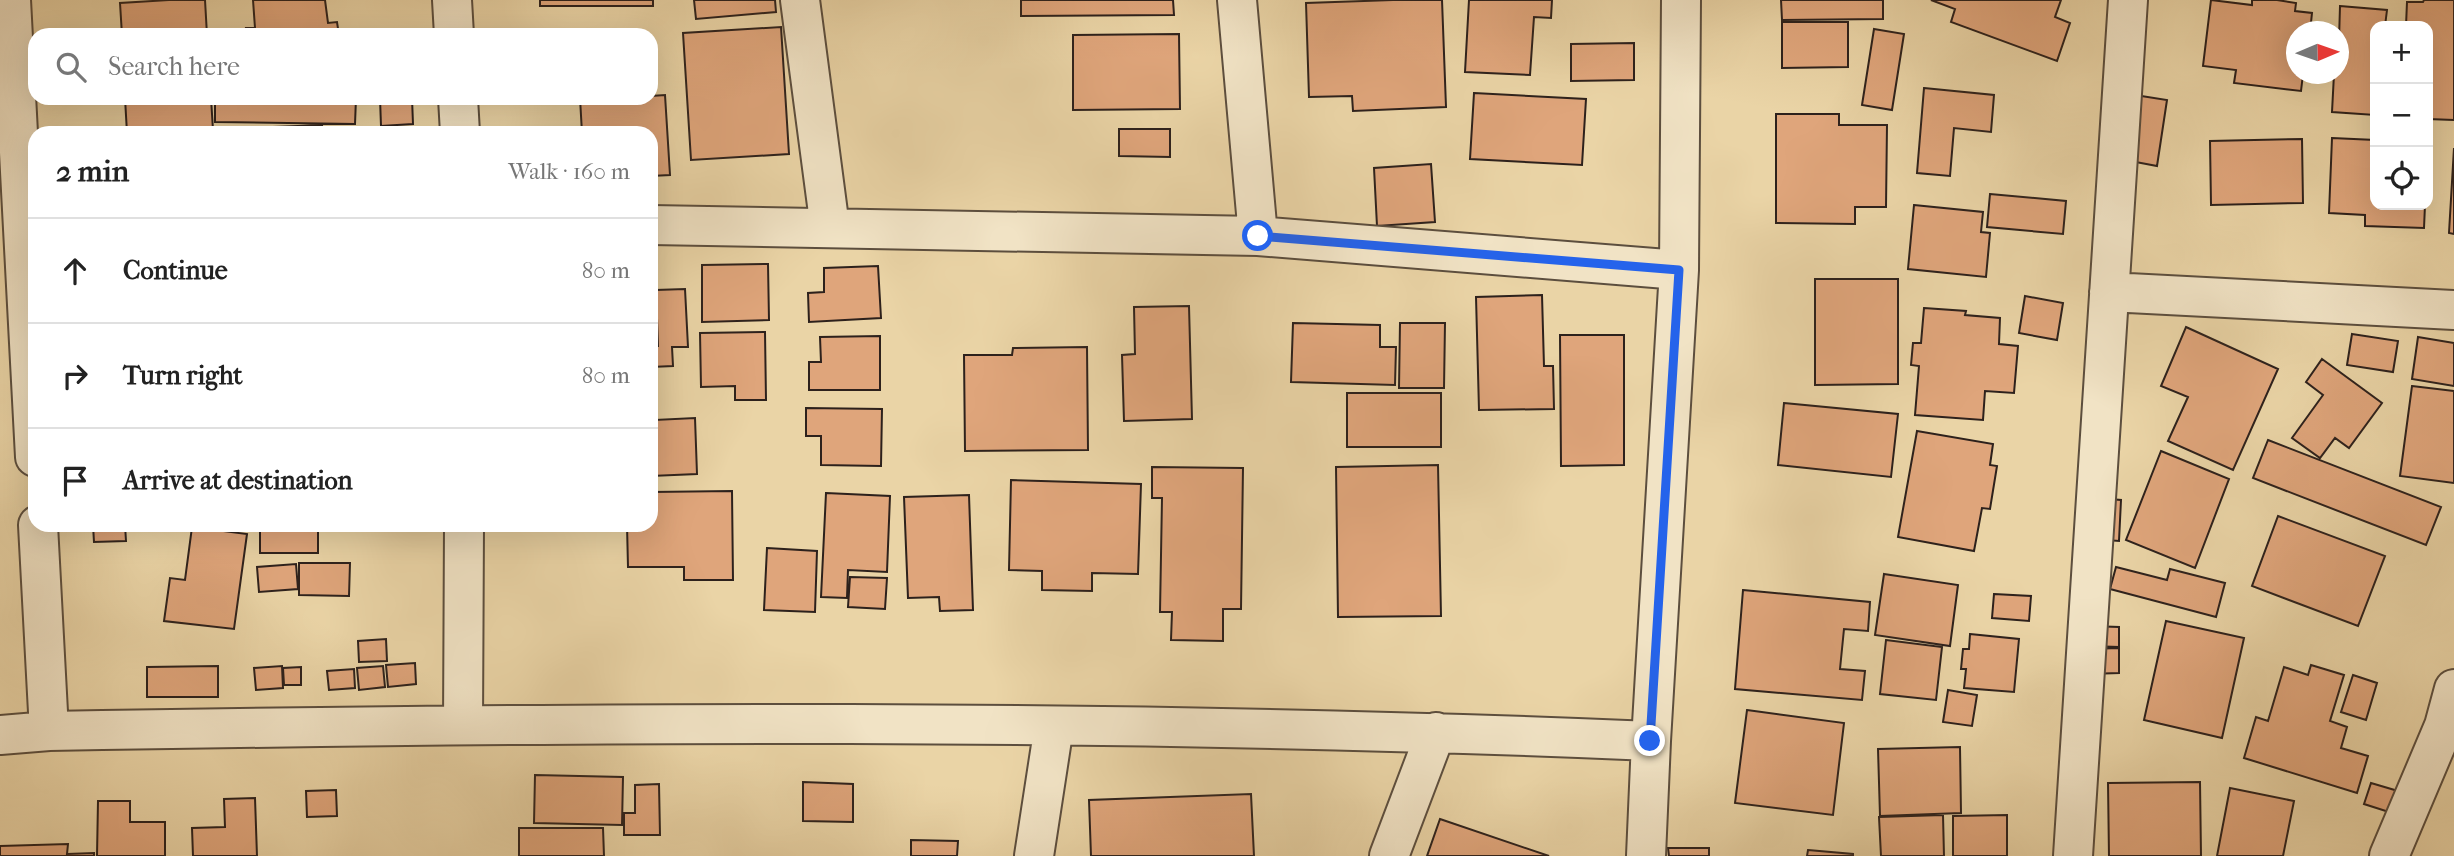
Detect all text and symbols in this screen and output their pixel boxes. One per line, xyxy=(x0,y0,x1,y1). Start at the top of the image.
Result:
north arrow xyxy=(2286,21,2349,84)
map controls xyxy=(2370,21,2433,210)
button: + xyxy=(2370,21,2433,84)
search box xyxy=(28,28,658,105)
icon: search xyxy=(52,48,90,86)
text: Search here xyxy=(108,51,240,82)
button: − xyxy=(2370,84,2433,147)
button: locate xyxy=(2370,147,2433,210)
text: 2 min xyxy=(56,154,129,189)
text: Walk · 160 m xyxy=(508,158,630,185)
route start xyxy=(1242,220,1273,251)
icon: ahead xyxy=(56,252,94,290)
text: Continue xyxy=(123,255,228,286)
text: 80 m xyxy=(582,257,630,284)
icon: right xyxy=(56,357,94,395)
text: Turn right xyxy=(123,360,243,391)
text: 80 m xyxy=(582,362,630,389)
icon: arrive xyxy=(56,462,94,500)
text: Arrive at destination xyxy=(123,465,353,496)
route end xyxy=(1634,725,1665,756)

